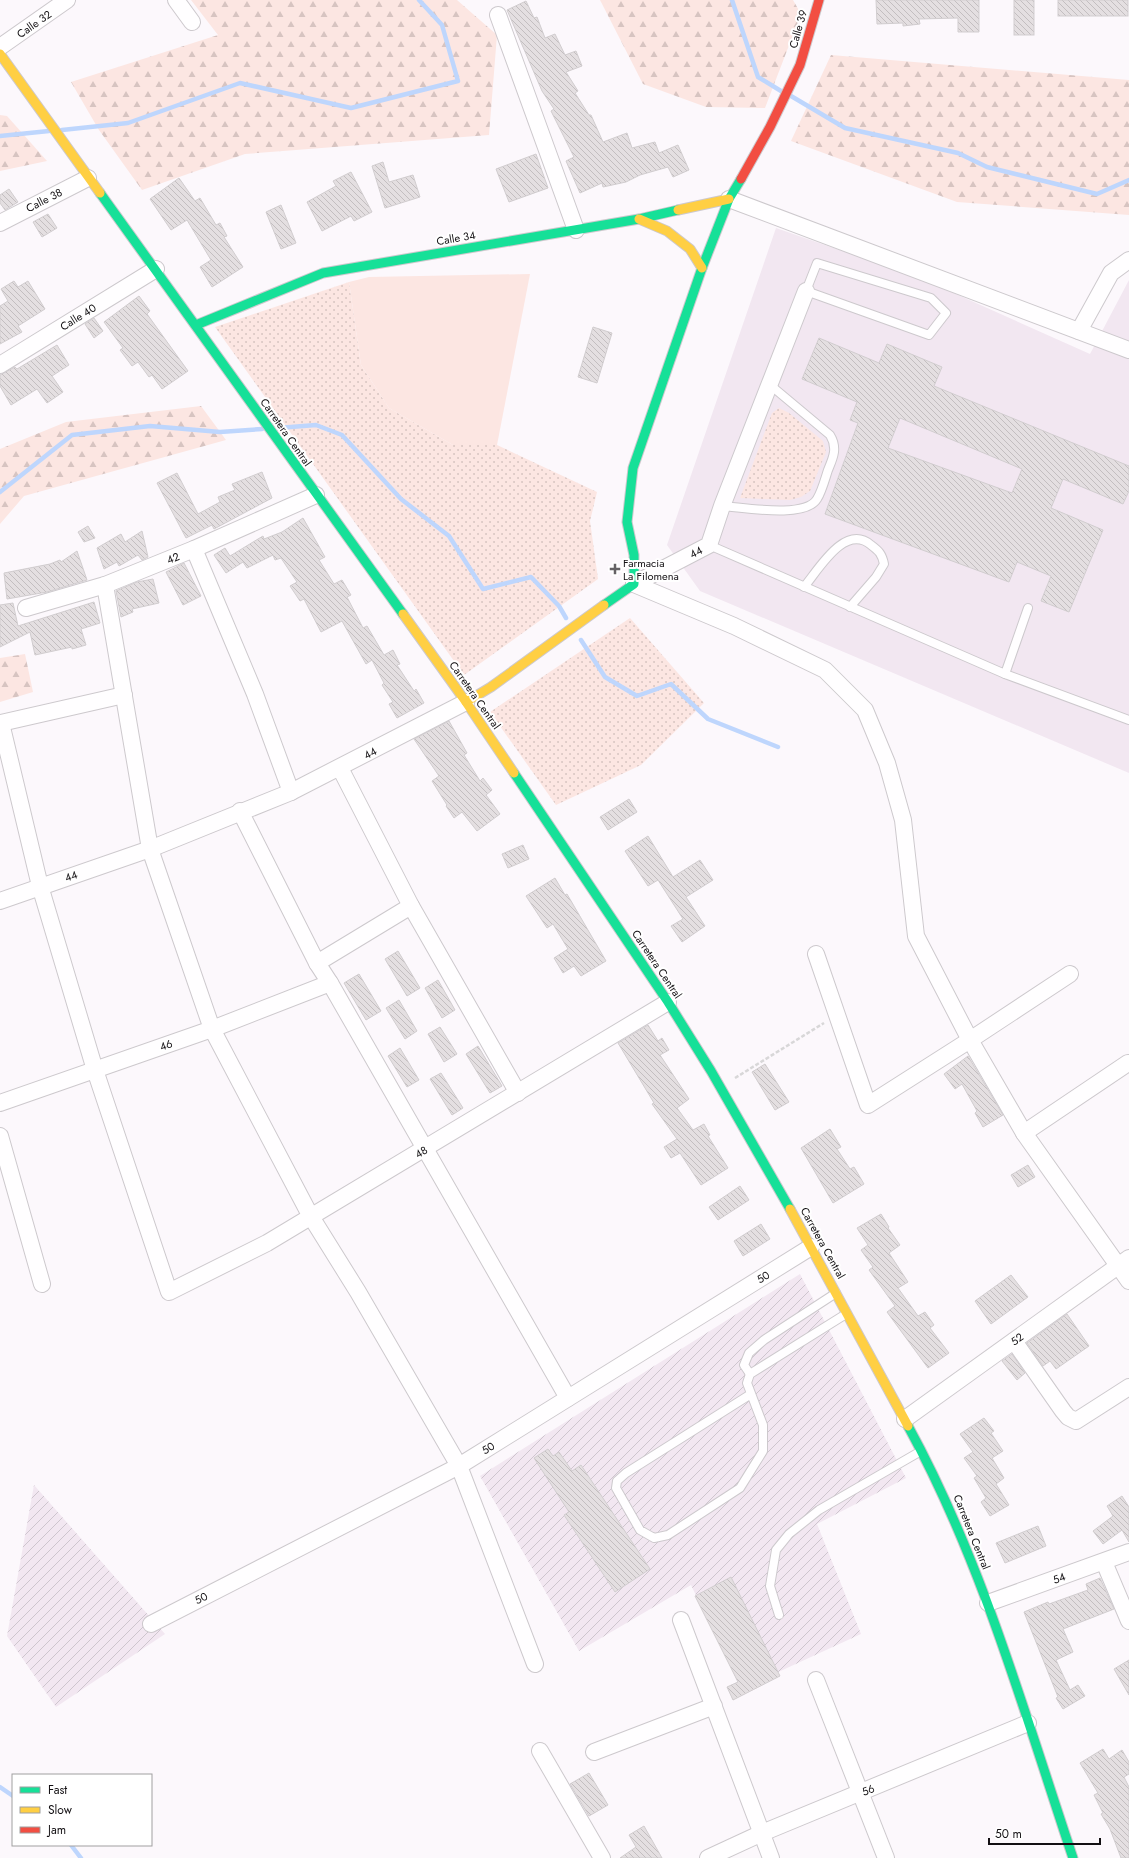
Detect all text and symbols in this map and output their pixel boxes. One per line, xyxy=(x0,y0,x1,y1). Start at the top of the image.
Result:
street label: Calle 32 xyxy=(13,6,55,42)
street label: Calle 39 xyxy=(785,8,811,50)
street label: Calle 38 xyxy=(23,184,65,216)
street label: Calle 34 xyxy=(435,227,477,249)
street label: Calle 40 xyxy=(57,299,99,334)
street label: Carretera Central xyxy=(257,395,315,469)
street label: 44 xyxy=(687,542,706,562)
street label: 42 xyxy=(164,548,182,568)
place label: Farmacia La Filomena xyxy=(623,555,679,584)
marker: Farmacia La Filomena xyxy=(610,564,620,574)
street label: Carretera Central xyxy=(446,658,504,732)
street label: 44 xyxy=(361,743,380,763)
street label: 44 xyxy=(62,866,80,886)
street label: Carretera Central xyxy=(628,926,686,1002)
street label: 46 xyxy=(157,1035,175,1055)
street label: 48 xyxy=(412,1142,430,1162)
street label: Carretera Central xyxy=(797,1204,849,1282)
street label: 50 xyxy=(753,1267,773,1287)
street label: 52 xyxy=(1007,1329,1027,1349)
street label: 50 xyxy=(478,1438,498,1458)
street label: Carretera Central xyxy=(950,1492,994,1572)
street label: 54 xyxy=(1050,1568,1068,1588)
street label: 50 xyxy=(192,1588,211,1608)
legend xyxy=(12,1774,152,1846)
street label: 56 xyxy=(859,1780,877,1800)
text: Fast xyxy=(48,1781,67,1799)
text: Slow xyxy=(48,1801,73,1819)
scale bar xyxy=(989,1820,1100,1846)
text: Jam xyxy=(46,1821,66,1839)
text: 50 m xyxy=(995,1825,1022,1843)

